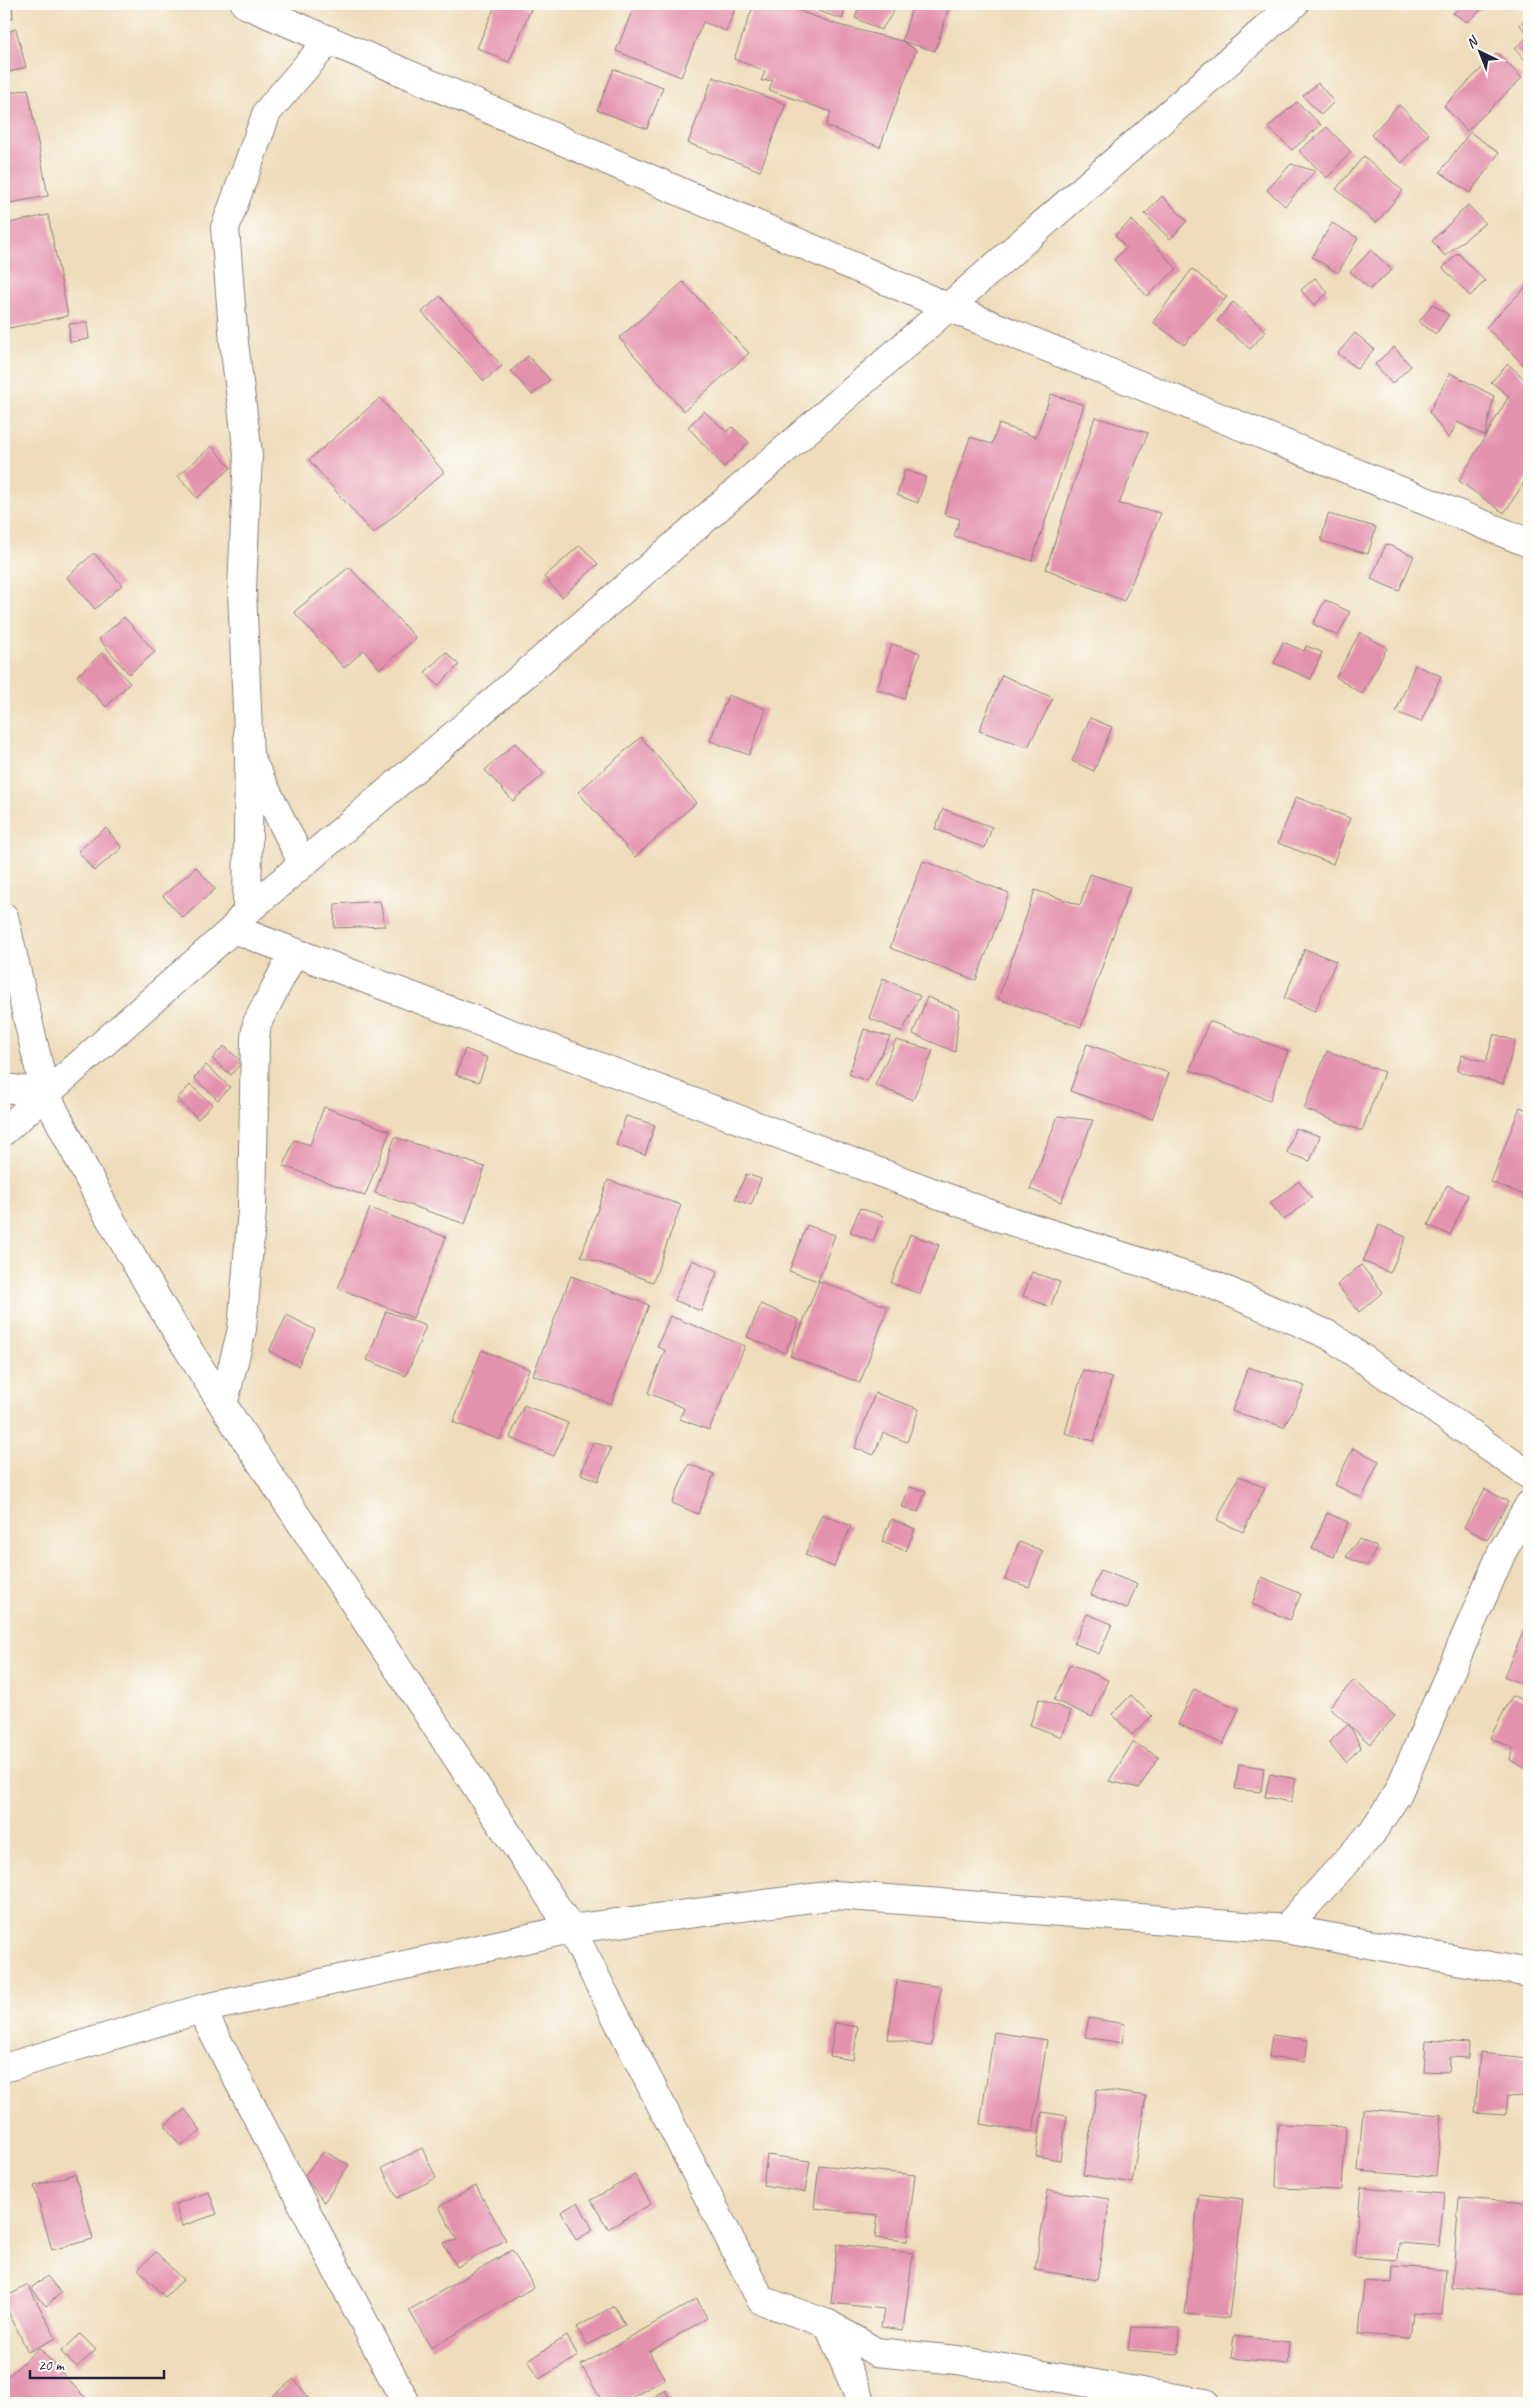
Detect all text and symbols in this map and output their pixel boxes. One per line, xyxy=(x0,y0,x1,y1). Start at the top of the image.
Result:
north arrow xyxy=(1456,28,1506,78)
text: N xyxy=(1463,32,1482,52)
scale bar xyxy=(30,2347,164,2379)
text: 20 m xyxy=(38,2356,65,2375)

